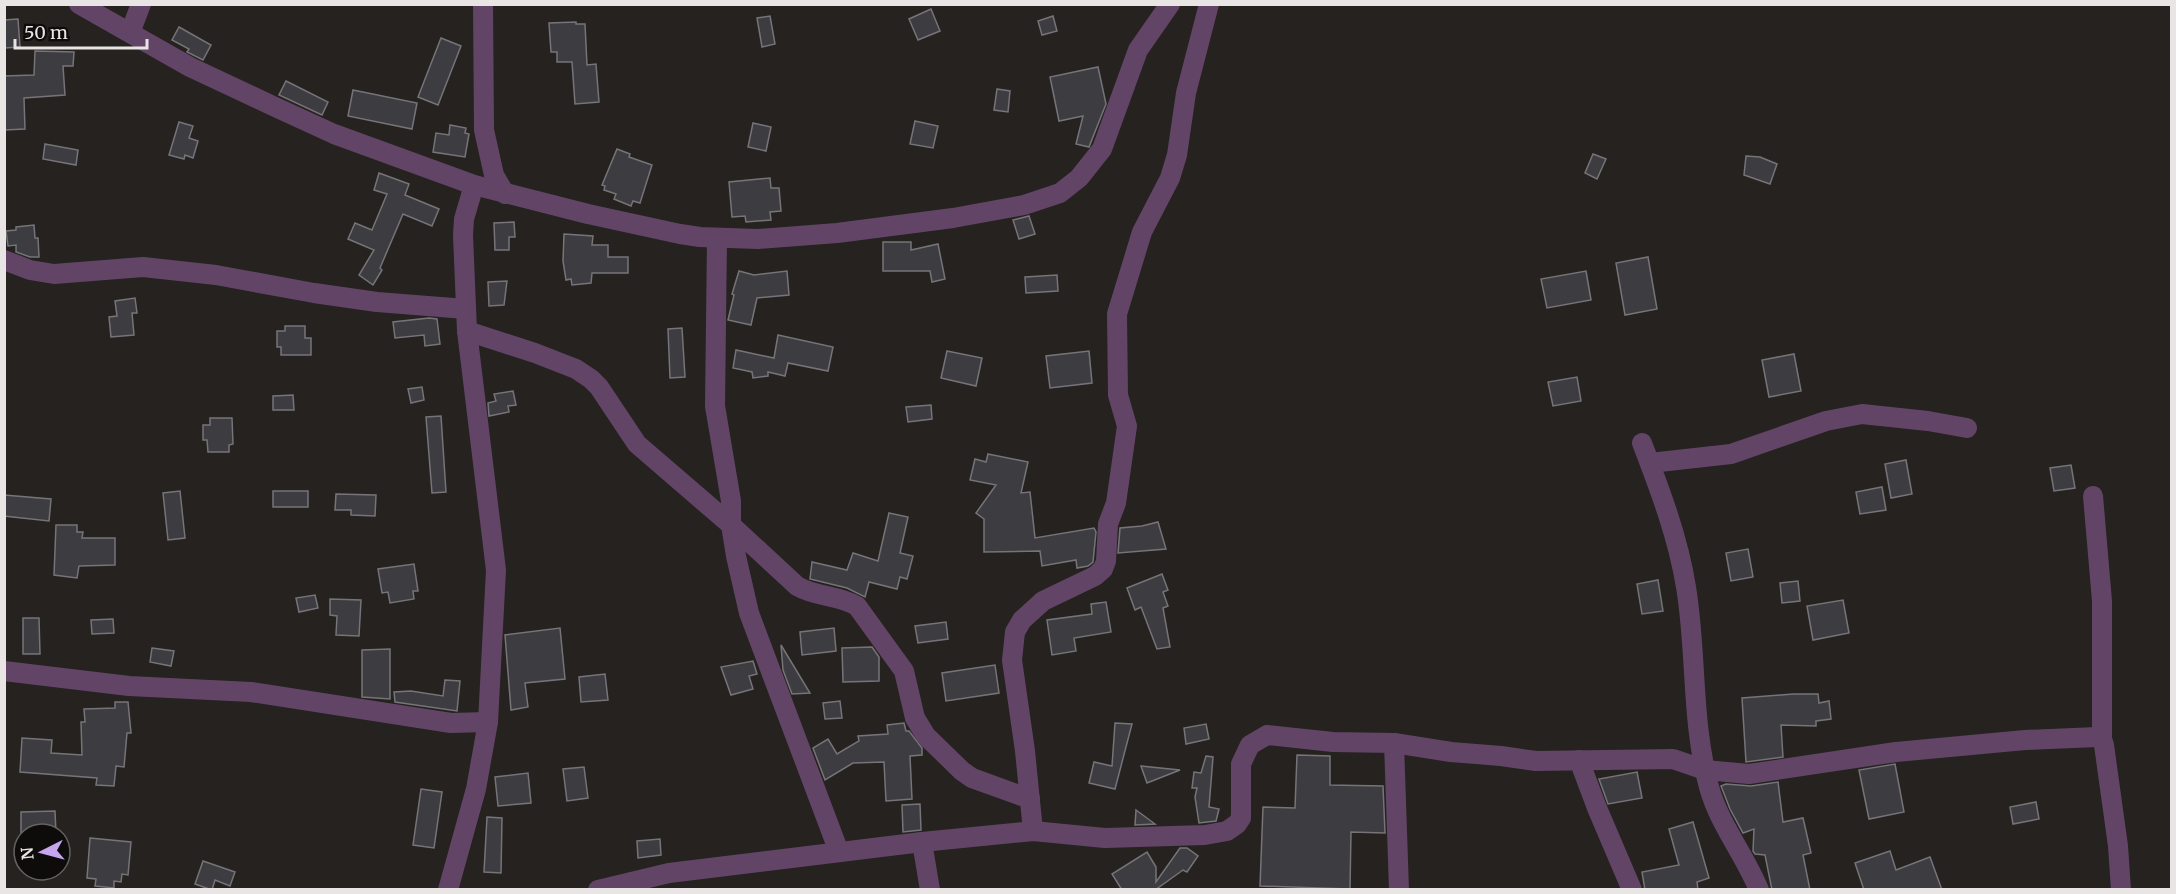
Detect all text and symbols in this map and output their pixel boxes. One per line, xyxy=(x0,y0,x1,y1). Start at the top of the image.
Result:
scale bar xyxy=(15,12,147,50)
text: 50 m xyxy=(24,21,68,44)
north arrow xyxy=(12,822,72,882)
text: N xyxy=(16,846,38,861)

